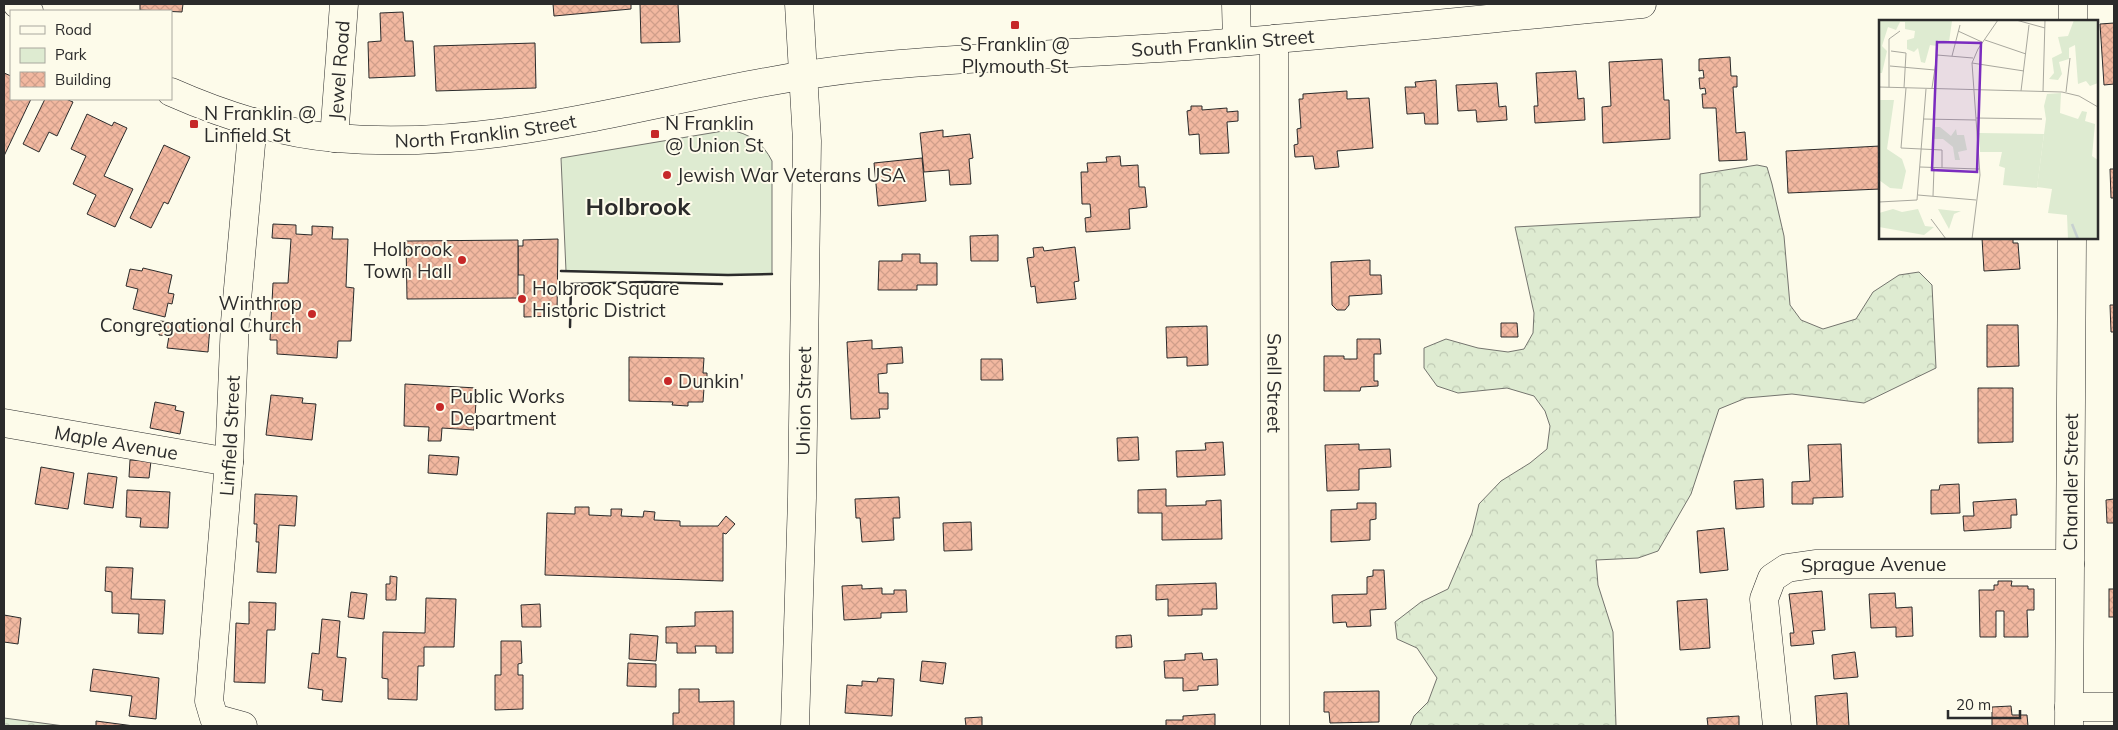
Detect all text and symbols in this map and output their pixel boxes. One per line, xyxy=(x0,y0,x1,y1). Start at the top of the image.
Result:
legend xyxy=(10,10,172,100)
marker: S Franklin @ Plymouth St xyxy=(1009,19,1021,31)
text: Road xyxy=(55,20,92,39)
street label: Jewel Road xyxy=(323,20,355,121)
inset map xyxy=(1879,20,2098,239)
street label: South Franklin Street xyxy=(1130,24,1316,62)
place label: S Franklin @ Plymouth St xyxy=(960,32,1070,78)
text: Park xyxy=(55,45,87,64)
text: Building xyxy=(55,70,111,89)
place label: N Franklin @ Linfield St xyxy=(204,101,316,147)
street label: North Franklin Street xyxy=(394,109,578,152)
place label: N Franklin @ Union St xyxy=(665,111,764,157)
marker: N Franklin @ Linfield St xyxy=(188,118,200,130)
marker: N Franklin @ Union St xyxy=(649,128,661,140)
place label: Jewish War Veterans USA xyxy=(677,163,906,187)
marker: Jewish War Veterans USA xyxy=(661,169,673,181)
district label: Holbrook xyxy=(586,191,691,221)
place label: Holbrook Town Hall xyxy=(364,237,452,283)
marker: Holbrook Town Hall xyxy=(456,254,468,266)
place label: Holbrook Square Historic District xyxy=(532,276,679,322)
place label: Winthrop Congregational Church xyxy=(100,291,302,337)
marker: Holbrook Square Historic District xyxy=(516,293,528,305)
marker: Winthrop Congregational Church xyxy=(306,308,318,320)
street label: Snell Street xyxy=(1262,333,1287,433)
street label: Union Street xyxy=(791,346,816,456)
place label: Dunkin' xyxy=(678,369,744,393)
street label: Linfield Street xyxy=(214,374,245,497)
marker: Dunkin' xyxy=(662,375,674,387)
place label: Public Works Department xyxy=(450,384,565,430)
marker: Public Works Department xyxy=(434,401,446,413)
street label: Chandler Street xyxy=(2058,413,2083,551)
street label: Maple Avenue xyxy=(53,420,180,465)
street label: Sprague Avenue xyxy=(1799,552,1946,578)
scale bar xyxy=(1948,688,2020,720)
text: 20 m xyxy=(1956,695,1991,714)

